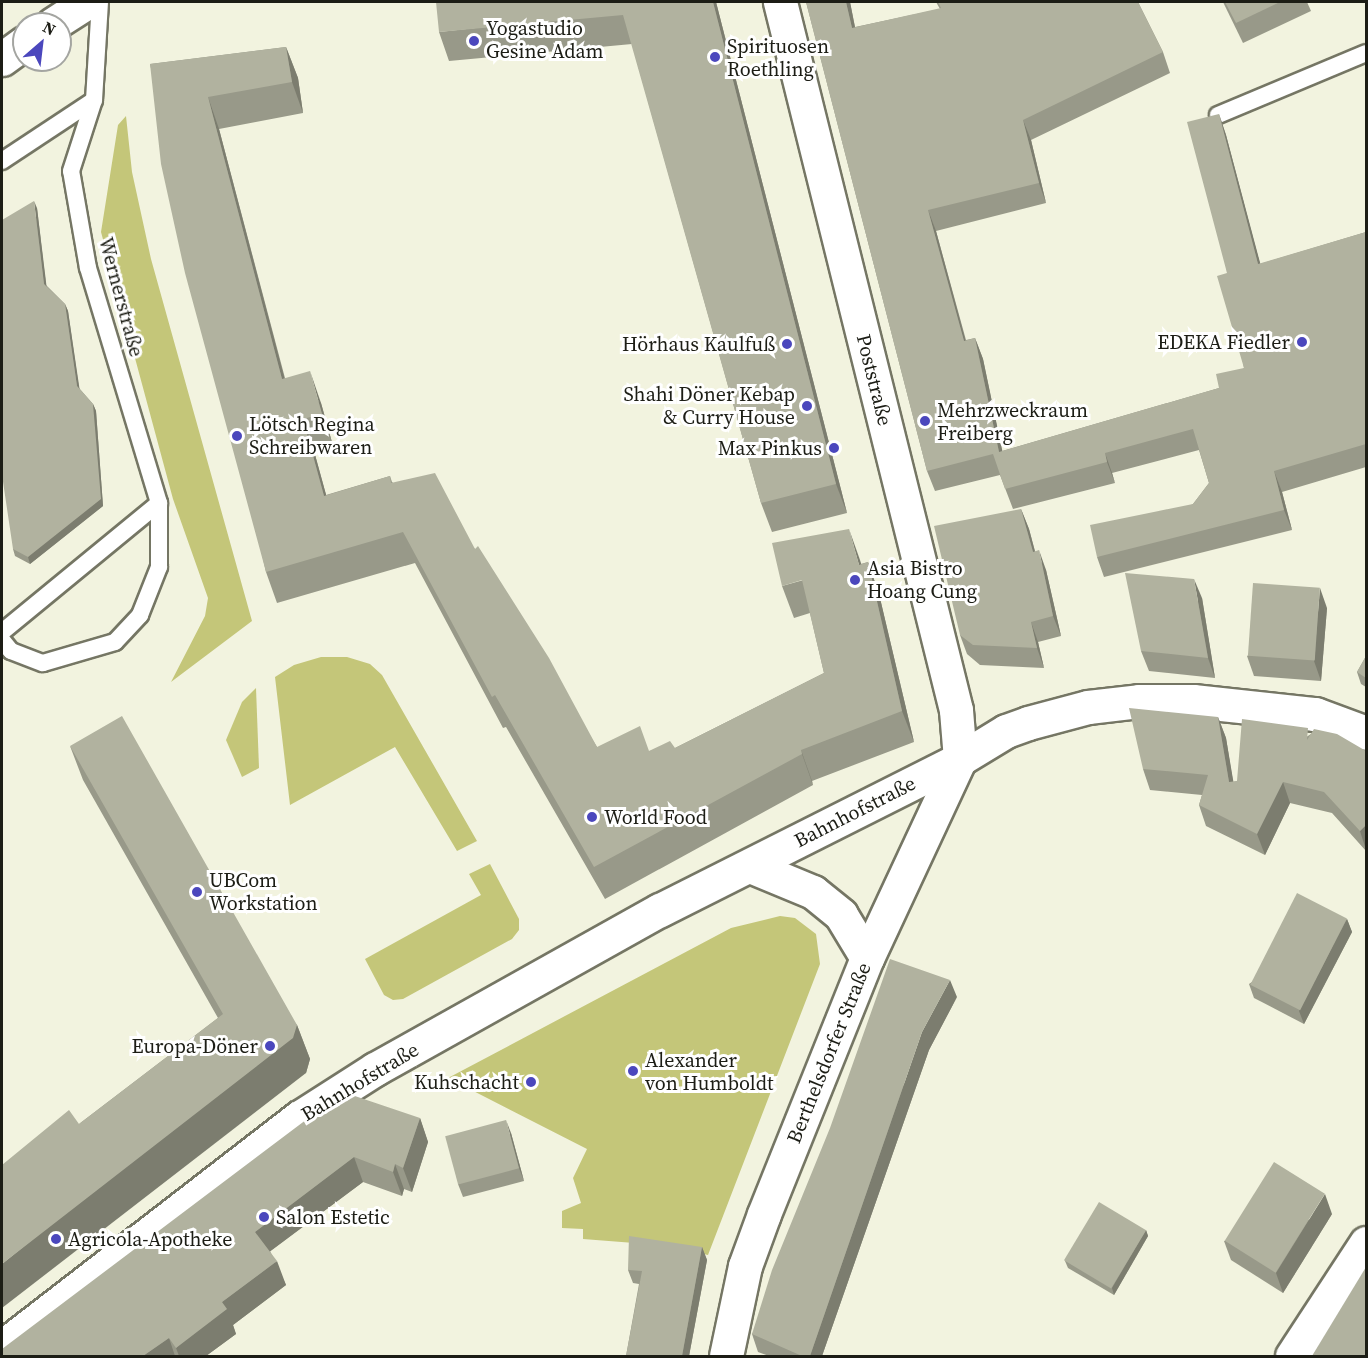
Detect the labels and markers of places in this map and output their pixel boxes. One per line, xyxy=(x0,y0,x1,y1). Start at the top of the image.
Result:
place label: Yogastudio Gesine Adam xyxy=(486,17,604,64)
marker: Yogastudio Gesine Adam xyxy=(467,34,481,48)
place label: Spirituosen Roethling xyxy=(727,34,829,81)
marker: Spirituosen Roethling xyxy=(708,50,722,64)
place label: EDEKA Fiedler xyxy=(1157,330,1290,354)
place label: Hörhaus Kaulfuß xyxy=(622,332,775,356)
marker: EDEKA Fiedler xyxy=(1295,335,1309,349)
marker: Hörhaus Kaulfuß xyxy=(780,337,794,351)
place label: Shahi Döner Kebap & Curry House xyxy=(624,382,795,429)
place label: Mehrzweckraum Freiberg xyxy=(937,398,1088,445)
marker: Shahi Döner Kebap & Curry House xyxy=(800,399,814,413)
place label: Lötsch Regina Schreibwaren xyxy=(249,412,375,459)
marker: Mehrzweckraum Freiberg xyxy=(918,414,932,428)
marker: Lötsch Regina Schreibwaren xyxy=(230,429,244,443)
place label: Max Pinkus xyxy=(718,436,822,460)
marker: Max Pinkus xyxy=(827,441,841,455)
place label: Asia Bistro Hoang Cung xyxy=(867,556,977,603)
marker: Asia Bistro Hoang Cung xyxy=(848,573,862,587)
place label: World Food xyxy=(604,805,707,829)
marker: World Food xyxy=(585,810,599,824)
place label: UBCom Workstation xyxy=(209,868,318,915)
marker: UBCom Workstation xyxy=(190,885,204,899)
place label: Europa-Döner xyxy=(132,1034,258,1058)
marker: Europa-Döner xyxy=(263,1039,277,1053)
place label: Alexander von Humboldt xyxy=(645,1048,774,1095)
marker: Alexander von Humboldt xyxy=(626,1064,640,1078)
place label: Kuhschacht xyxy=(414,1070,519,1094)
marker: Kuhschacht xyxy=(524,1075,538,1089)
place label: Salon Estetic xyxy=(276,1205,390,1229)
marker: Salon Estetic xyxy=(257,1210,271,1224)
place label: Agricola-Apotheke xyxy=(68,1227,232,1251)
marker: Agricola-Apotheke xyxy=(49,1232,63,1246)

